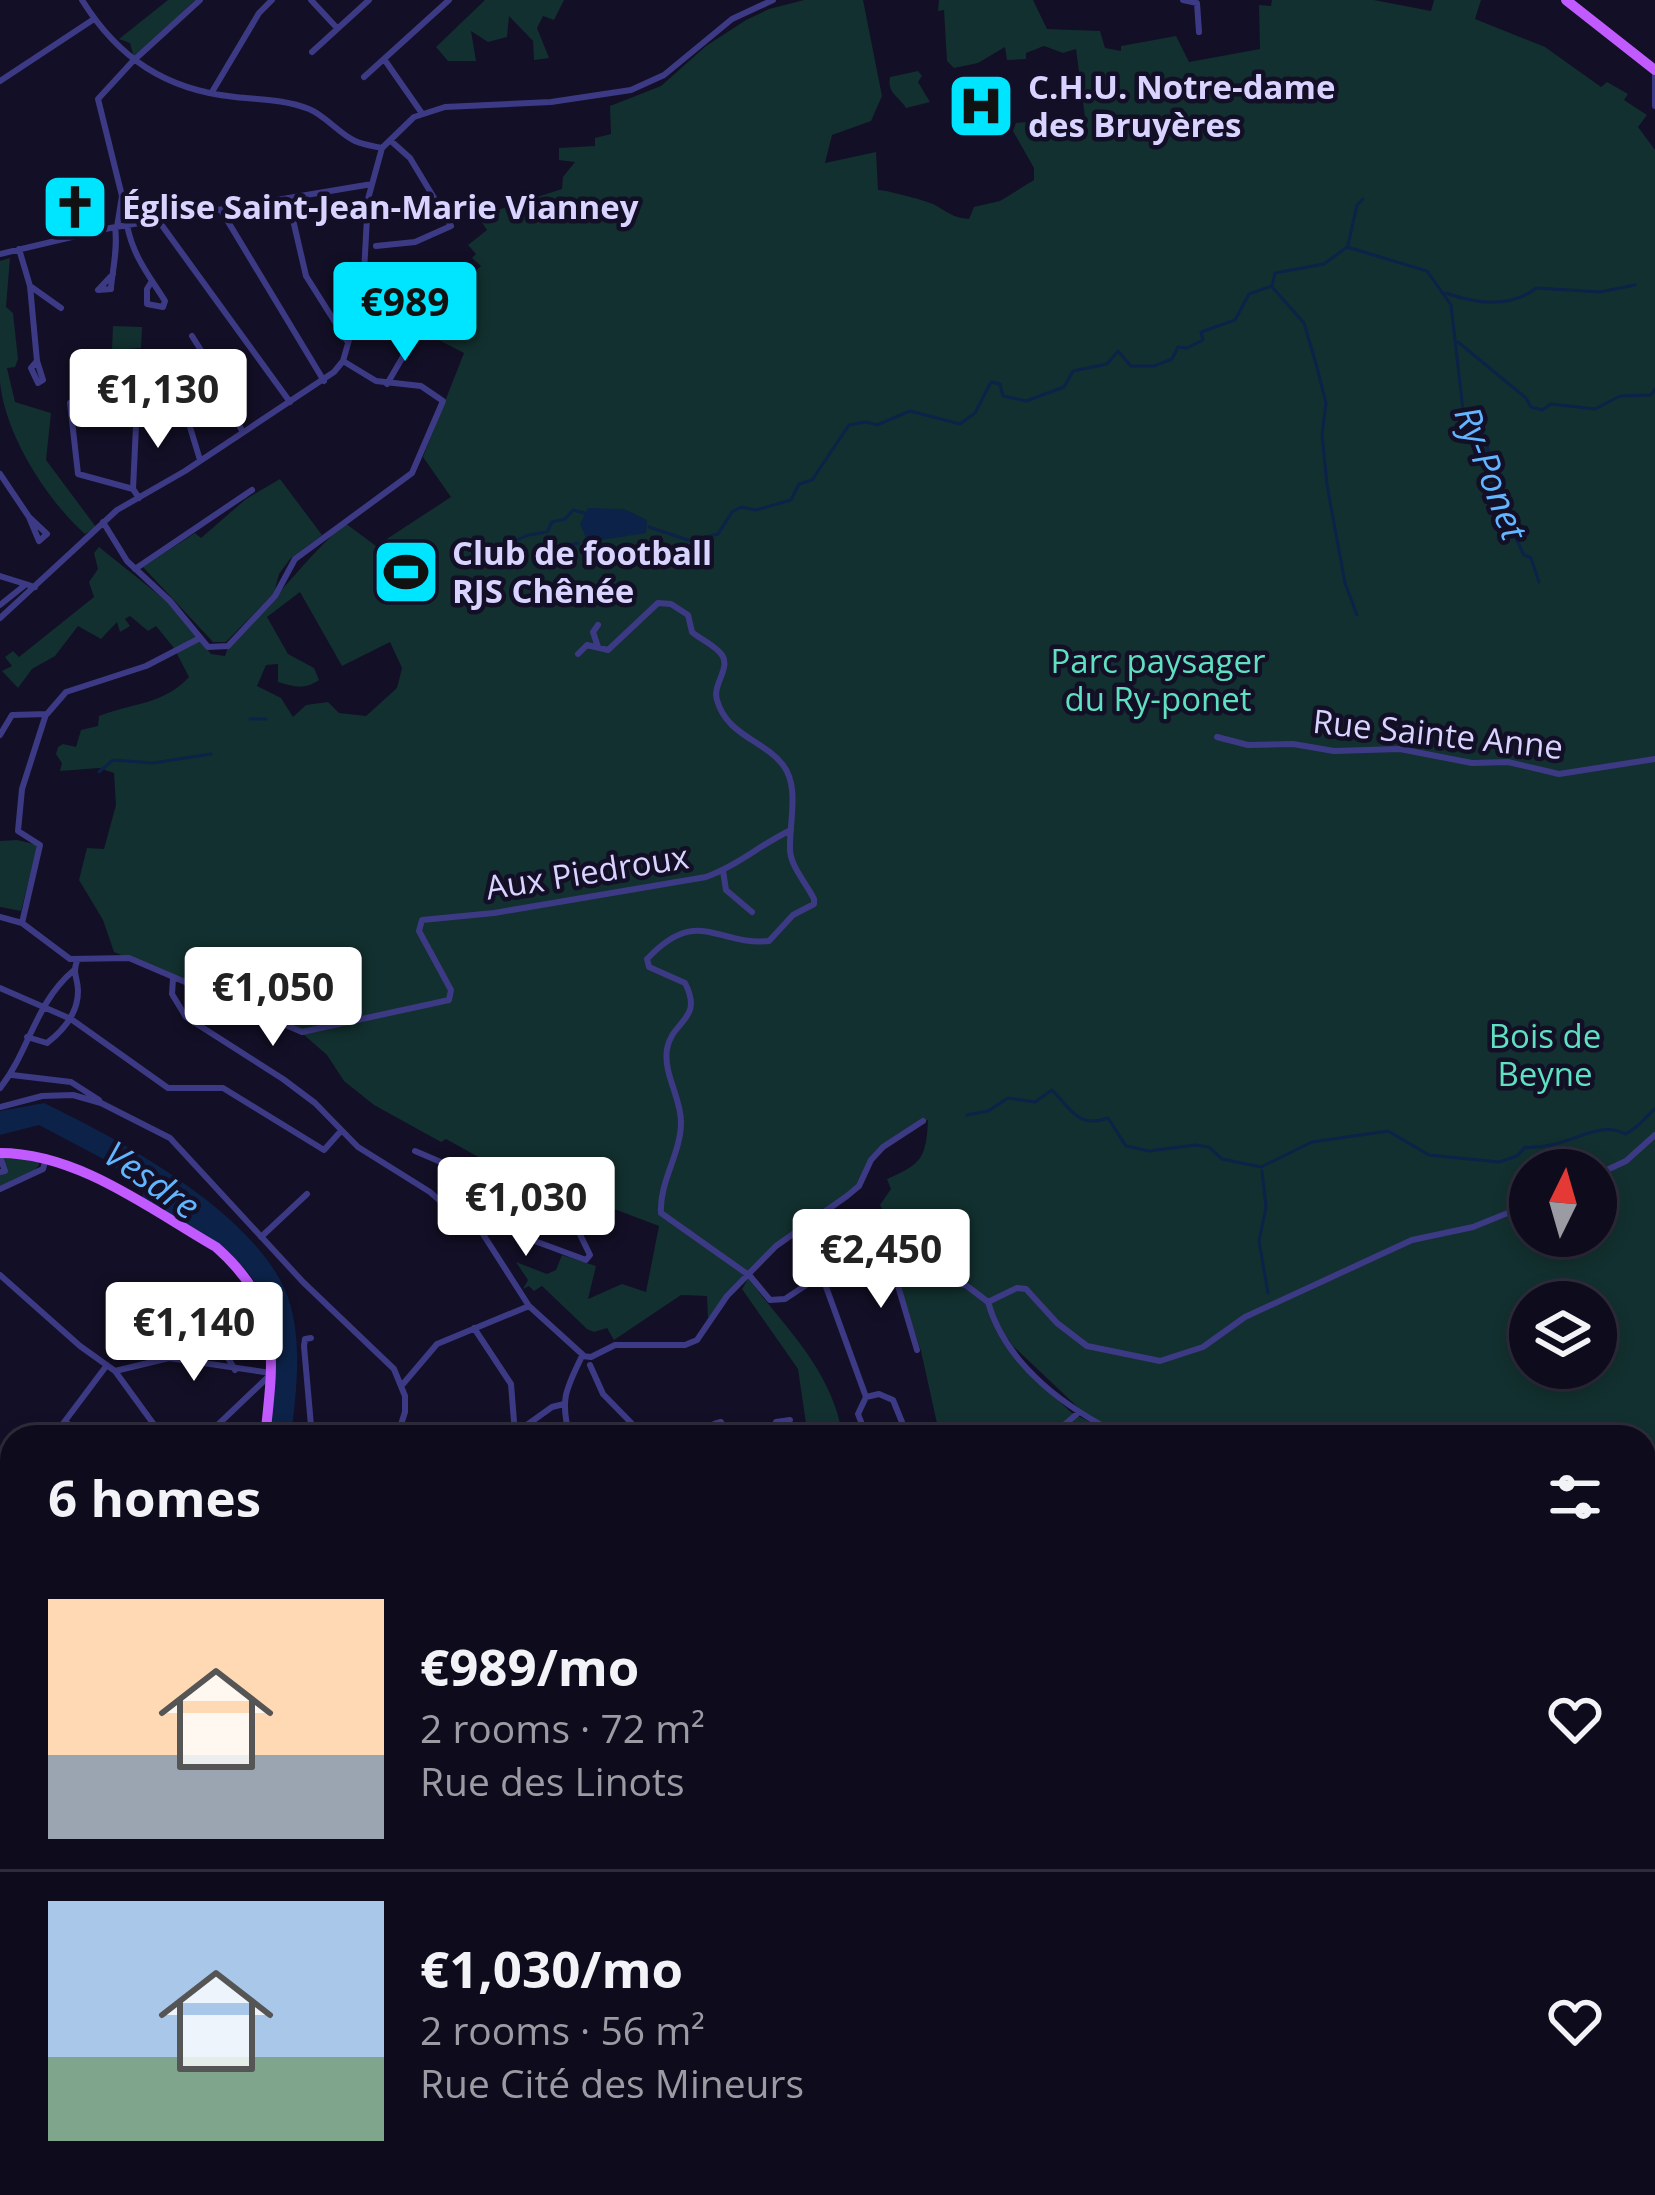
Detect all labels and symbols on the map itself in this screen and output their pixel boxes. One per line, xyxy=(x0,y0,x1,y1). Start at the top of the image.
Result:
place label: C.H.U. Notre-dame des Bruyères xyxy=(1028,64,1335,147)
hospital icon: C.H.U. Notre-dame des Bruyères xyxy=(946,71,1016,141)
church icon: Église Saint-Jean-Marie Vianney xyxy=(40,172,110,242)
place label: Église Saint-Jean-Marie Vianney xyxy=(122,184,639,229)
pin: €989 xyxy=(334,262,476,364)
pin: €1,130 xyxy=(60,349,256,451)
water label: Ry-Ponet xyxy=(1444,399,1540,548)
place label: Club de football RJS Chênée xyxy=(452,530,712,613)
sports icon: Club de football RJS Chênée xyxy=(371,537,441,607)
park label: Parc paysager du Ry-ponet xyxy=(1050,638,1266,721)
street label: Rue Sainte Anne xyxy=(1311,698,1565,769)
street label: Aux Piedroux xyxy=(482,833,692,910)
pin: €1,050 xyxy=(175,947,371,1049)
park label: Bois de Beyne xyxy=(1489,1013,1601,1096)
water label: Vesdre xyxy=(95,1129,210,1230)
north arrow xyxy=(1509,1149,1617,1257)
pin: €1,030 xyxy=(428,1157,624,1259)
pin: €2,450 xyxy=(783,1209,979,1311)
pin: €1,140 xyxy=(96,1282,292,1384)

